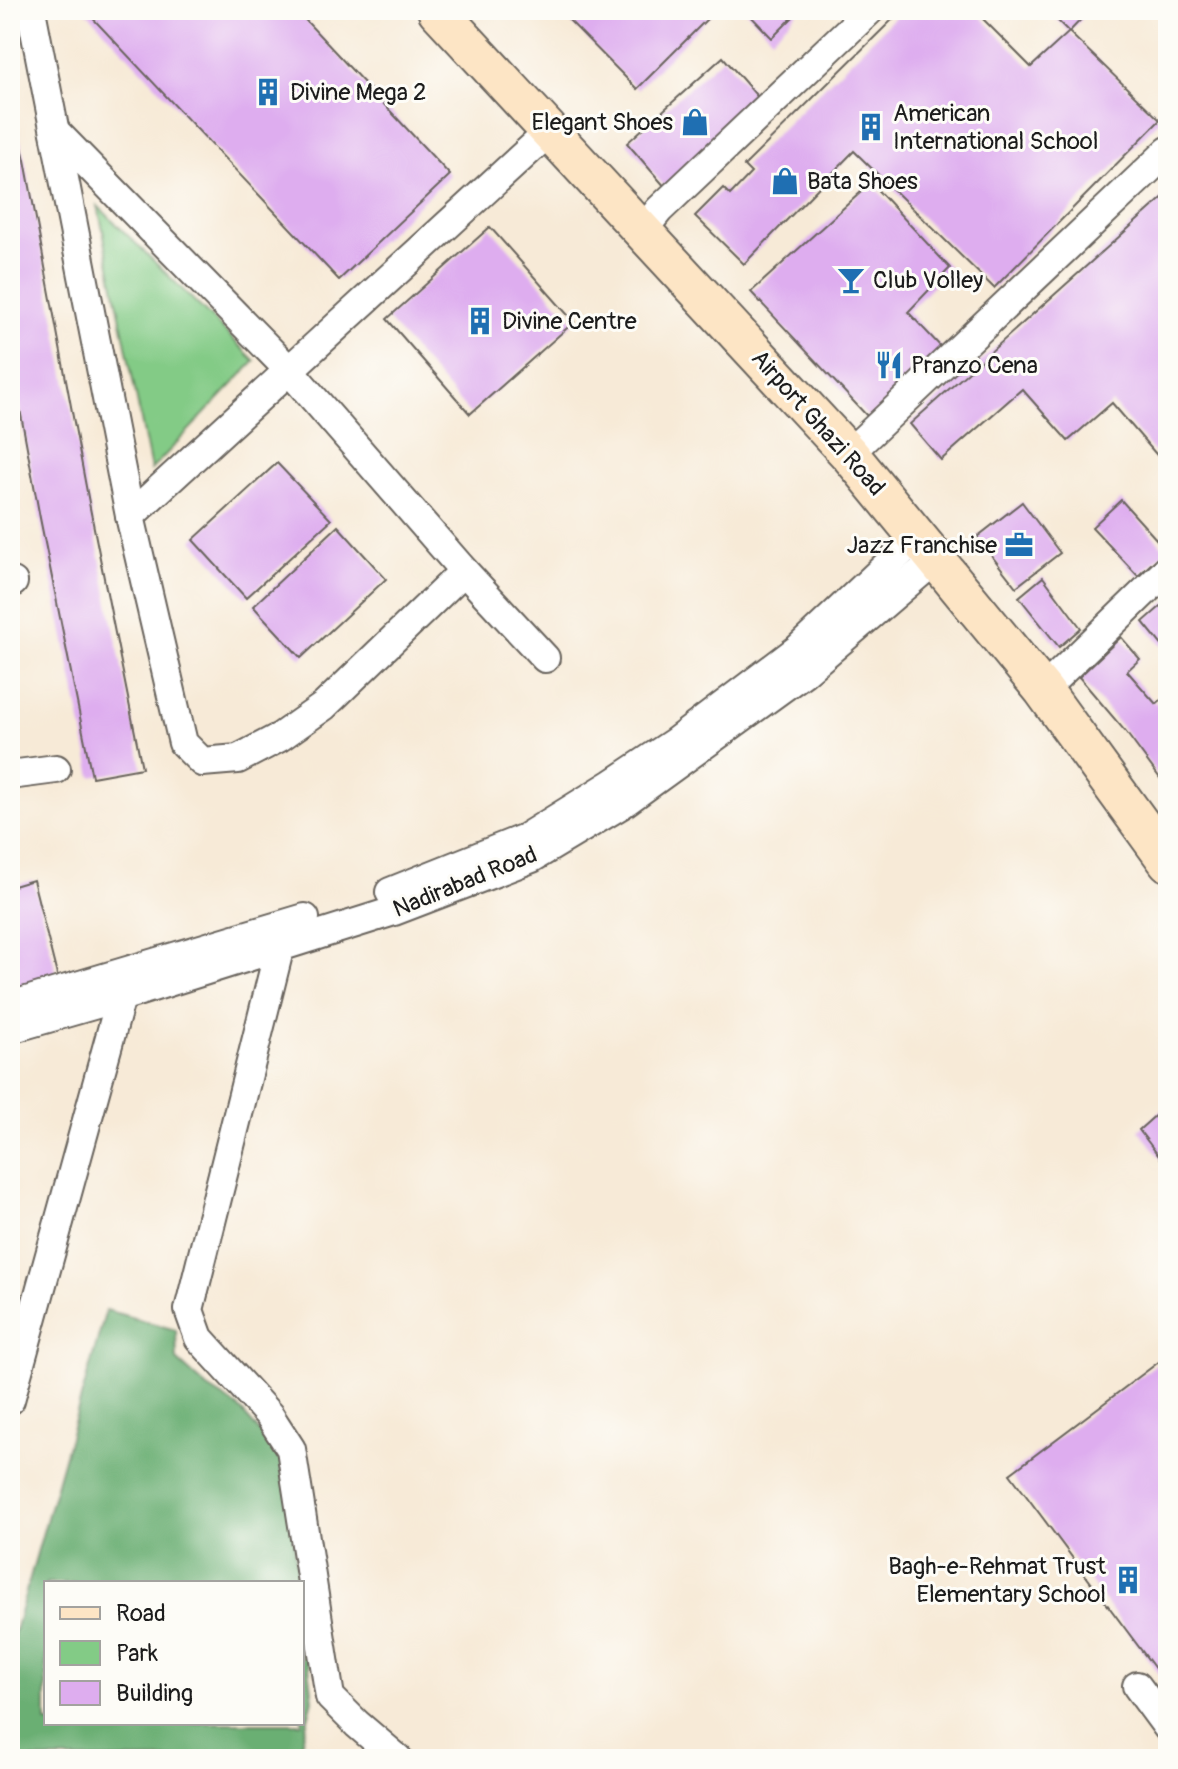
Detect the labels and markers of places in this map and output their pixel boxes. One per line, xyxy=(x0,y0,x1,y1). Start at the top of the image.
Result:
building icon: Divine Mega 2 xyxy=(253,77,283,107)
place label: Divine Mega 2 xyxy=(290,78,426,107)
place label: American International School xyxy=(893,99,1098,156)
shop icon: Elegant Shoes xyxy=(680,107,710,137)
place label: Elegant Shoes xyxy=(532,108,673,137)
building icon: American International School xyxy=(856,112,886,142)
shop icon: Bata Shoes xyxy=(770,166,800,196)
place label: Bata Shoes xyxy=(807,167,918,196)
bar icon: Club Volley xyxy=(836,265,866,295)
place label: Club Volley xyxy=(873,266,983,295)
building icon: Divine Centre xyxy=(465,306,495,336)
place label: Divine Centre xyxy=(502,307,637,336)
restaurant icon: Pranzo Cena xyxy=(874,350,904,380)
place label: Pranzo Cena xyxy=(911,351,1038,380)
office icon: Jazz Franchise xyxy=(1004,530,1034,560)
place label: Jazz Franchise xyxy=(847,531,997,560)
place label: Bagh-e-Rehmat Trust Elementary School xyxy=(888,1552,1106,1609)
building icon: Bagh-e-Rehmat Trust Elementary School xyxy=(1113,1565,1143,1595)

